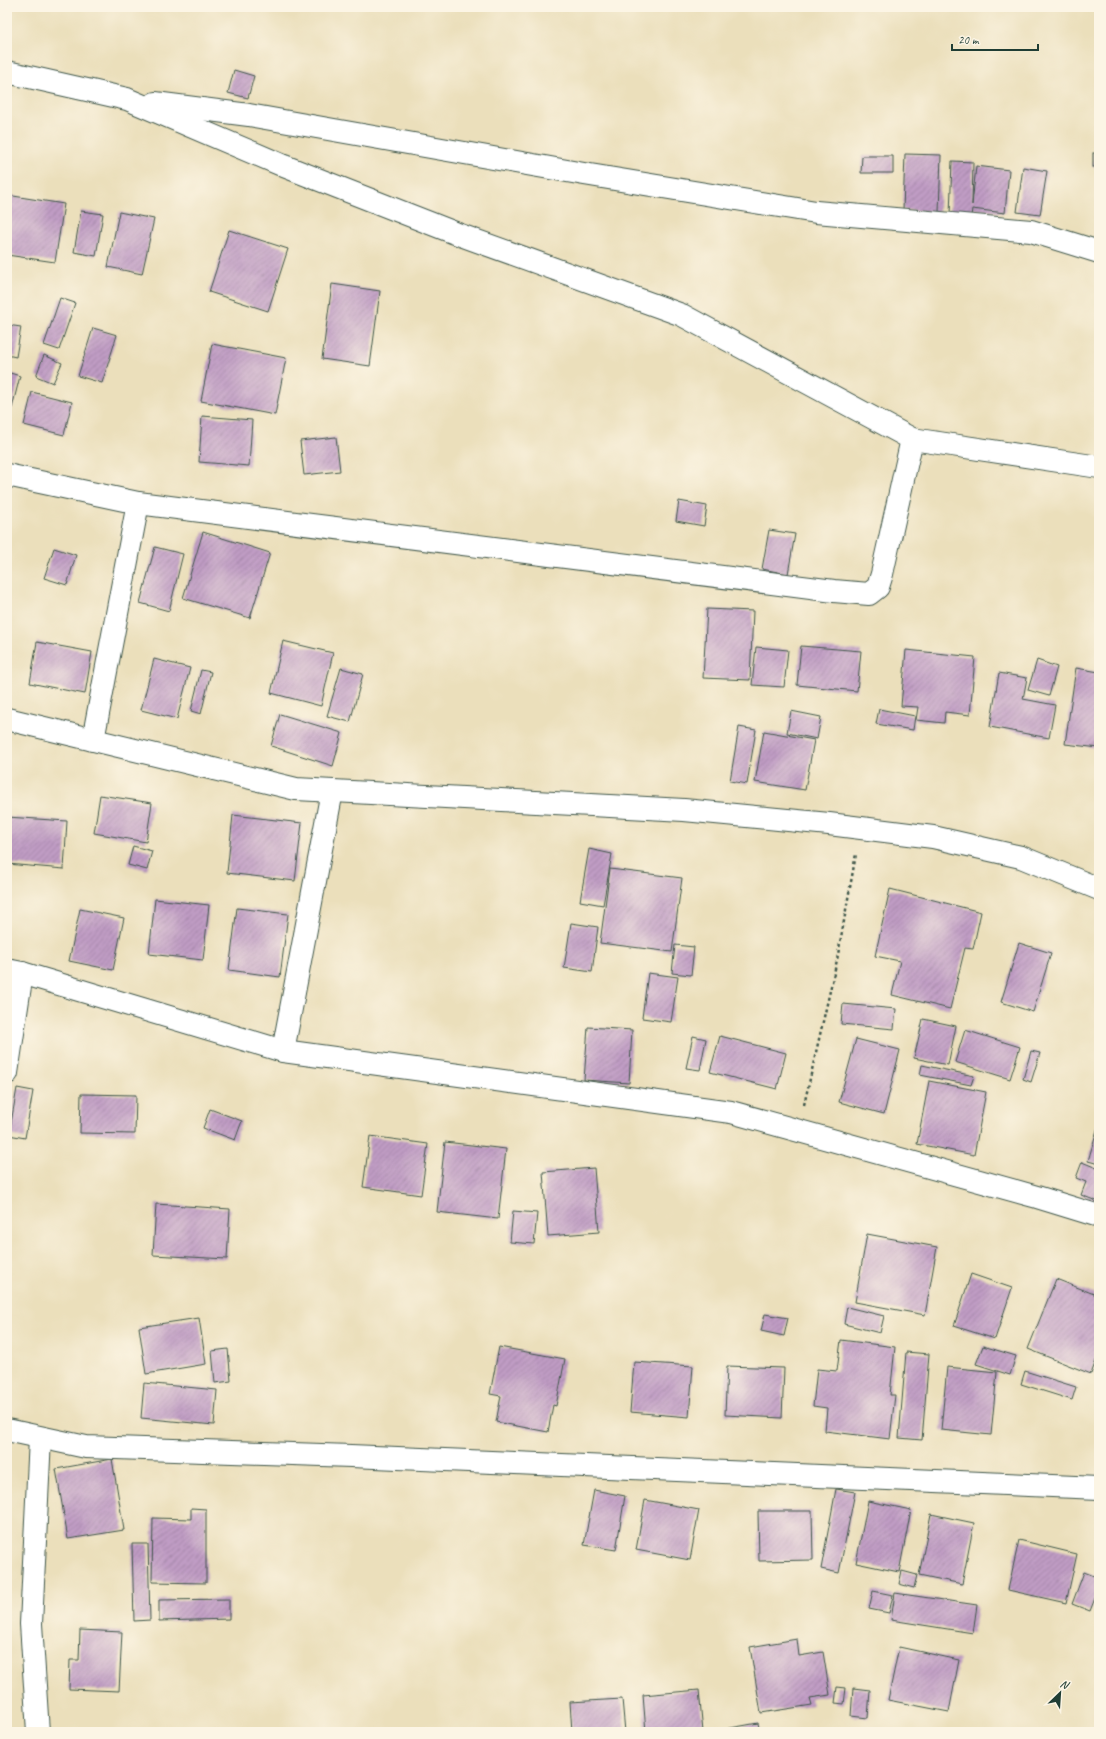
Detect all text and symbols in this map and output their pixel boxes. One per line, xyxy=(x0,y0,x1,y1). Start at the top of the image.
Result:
scale bar xyxy=(952,26,1038,52)
text: 20 m xyxy=(958,32,980,48)
north arrow xyxy=(1040,1673,1080,1713)
text: N xyxy=(1058,1676,1072,1693)

